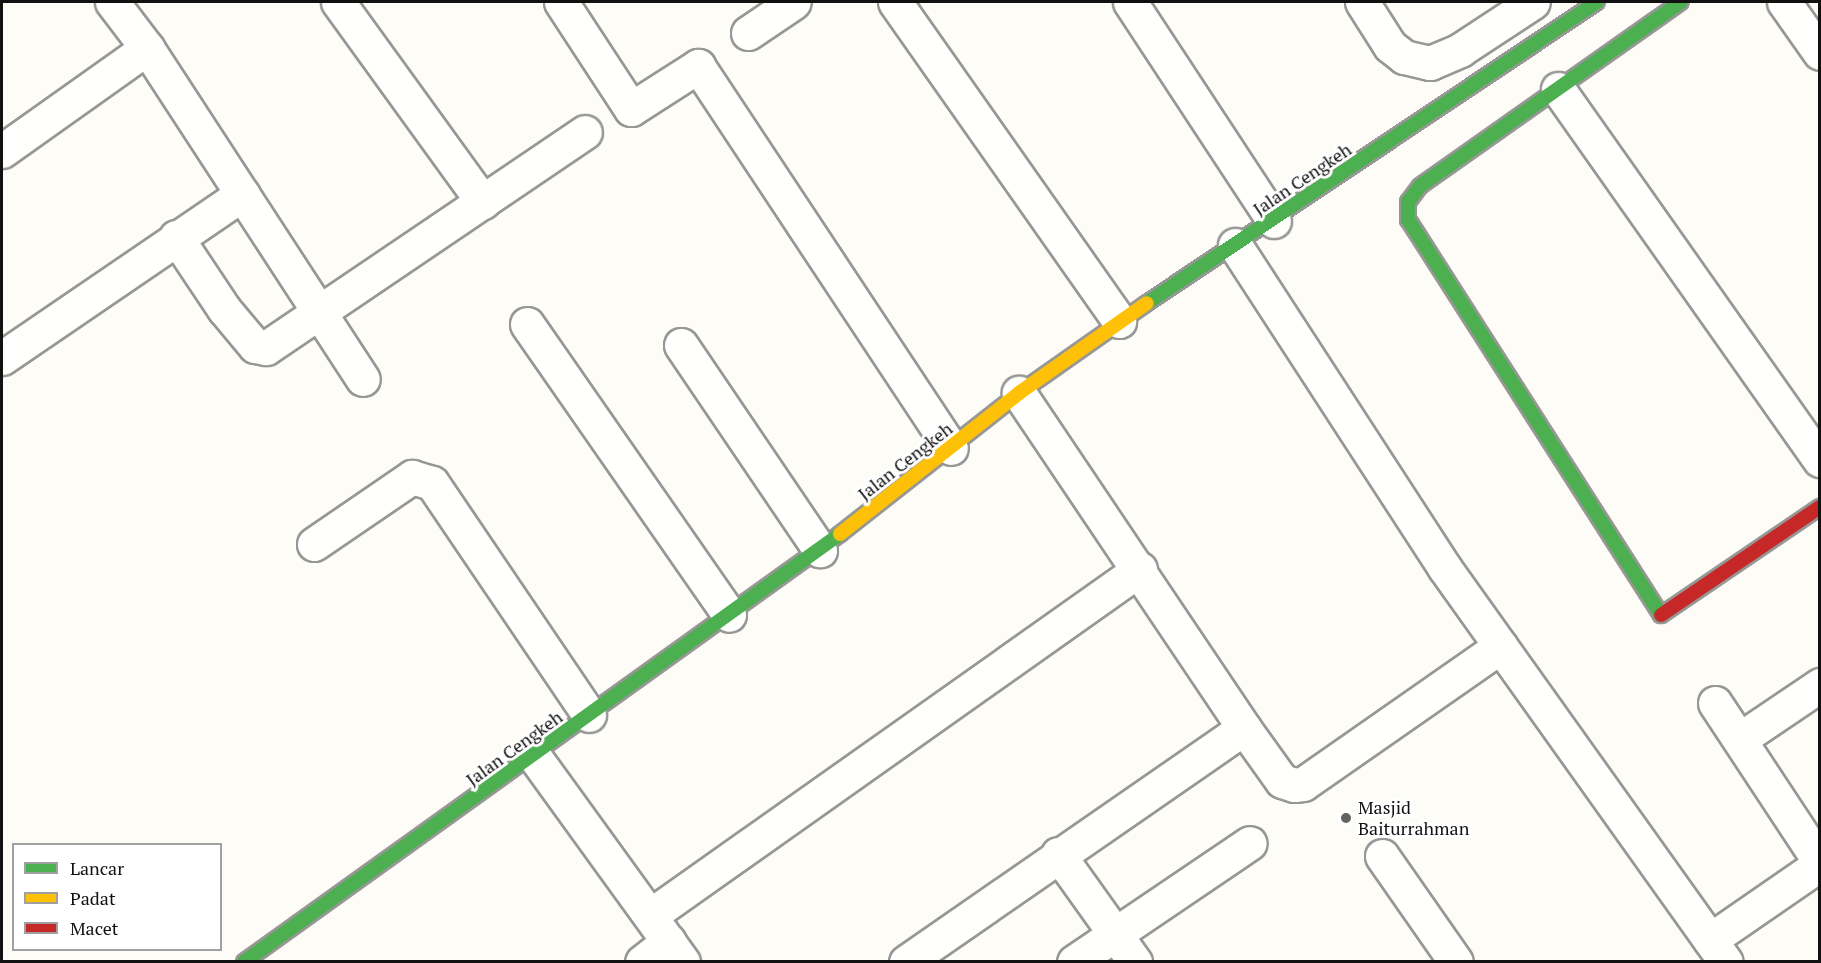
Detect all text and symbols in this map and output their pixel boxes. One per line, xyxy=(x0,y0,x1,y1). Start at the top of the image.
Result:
street label: Jalan Cengkeh xyxy=(1249,138,1355,220)
street label: Jalan Cengkeh xyxy=(853,417,957,505)
street label: Jalan Cengkeh xyxy=(462,706,566,790)
place label: Masjid Baiturrahman xyxy=(1358,797,1469,840)
marker: Masjid Baiturrahman xyxy=(1339,811,1353,825)
legend xyxy=(12,843,222,951)
text: Lancar xyxy=(70,856,124,880)
text: Padat xyxy=(70,886,116,910)
text: Macet xyxy=(70,916,119,940)

